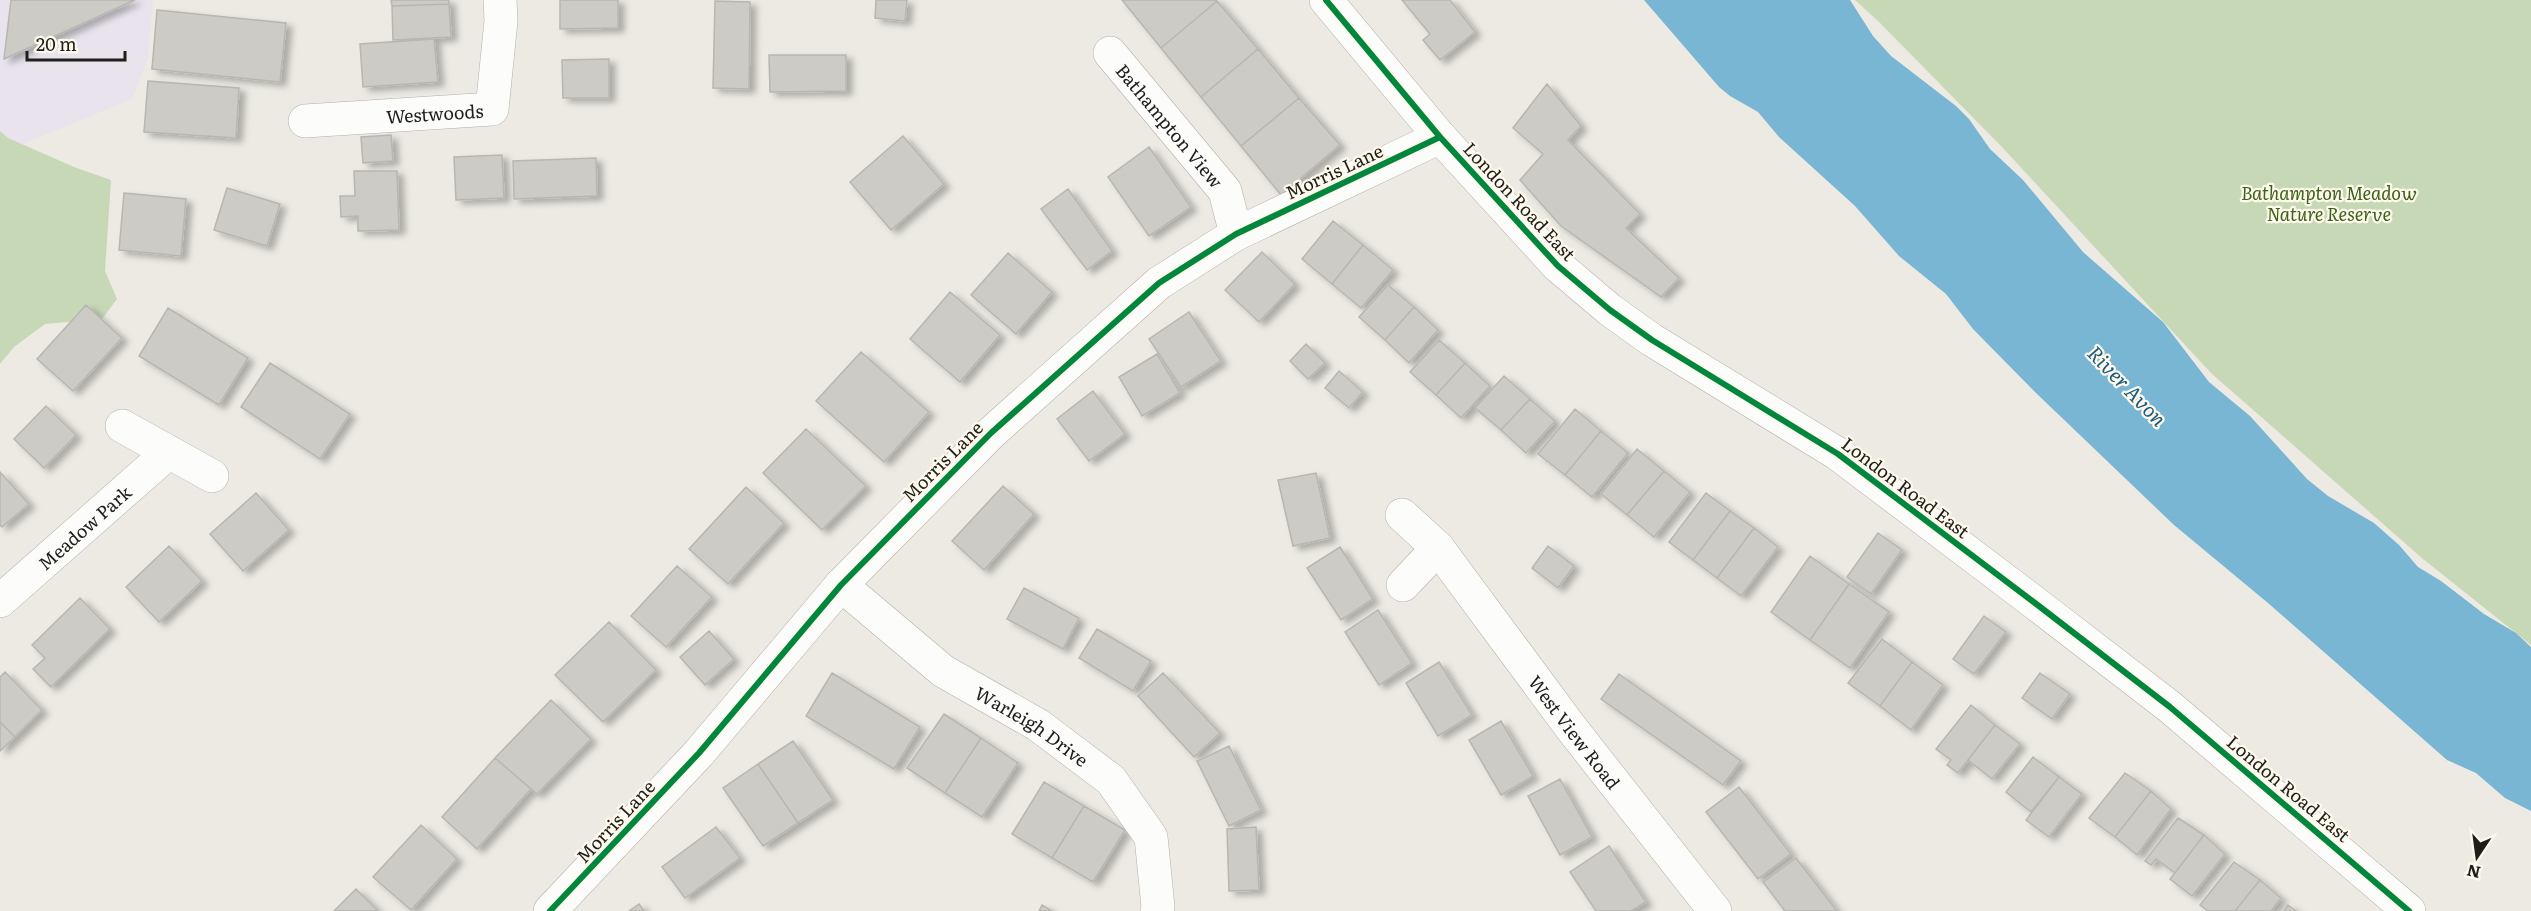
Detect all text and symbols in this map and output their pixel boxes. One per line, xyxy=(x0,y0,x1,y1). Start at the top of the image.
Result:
scale bar xyxy=(27,24,124,62)
text: 20 m xyxy=(36,30,77,57)
street label: Bathampton View xyxy=(1110,57,1230,194)
street label: Westwoods xyxy=(385,96,484,129)
street label: London Road East xyxy=(1458,136,1583,267)
street label: Morris Lane xyxy=(1281,137,1387,205)
park label: Bathampton Meadow Nature Reserve xyxy=(2241,179,2417,227)
water label: River Avon xyxy=(2082,338,2174,432)
street label: Morris Lane xyxy=(895,414,989,508)
street label: London Road East xyxy=(1836,430,1976,545)
street label: Meadow Park xyxy=(31,478,137,576)
street label: West View Road xyxy=(1523,669,1627,794)
street label: Warleigh Drive xyxy=(970,679,1095,772)
street label: London Road East xyxy=(2221,728,2357,848)
street label: Morris Lane xyxy=(569,773,661,869)
north arrow xyxy=(2447,827,2507,887)
text: N xyxy=(2464,859,2483,886)

